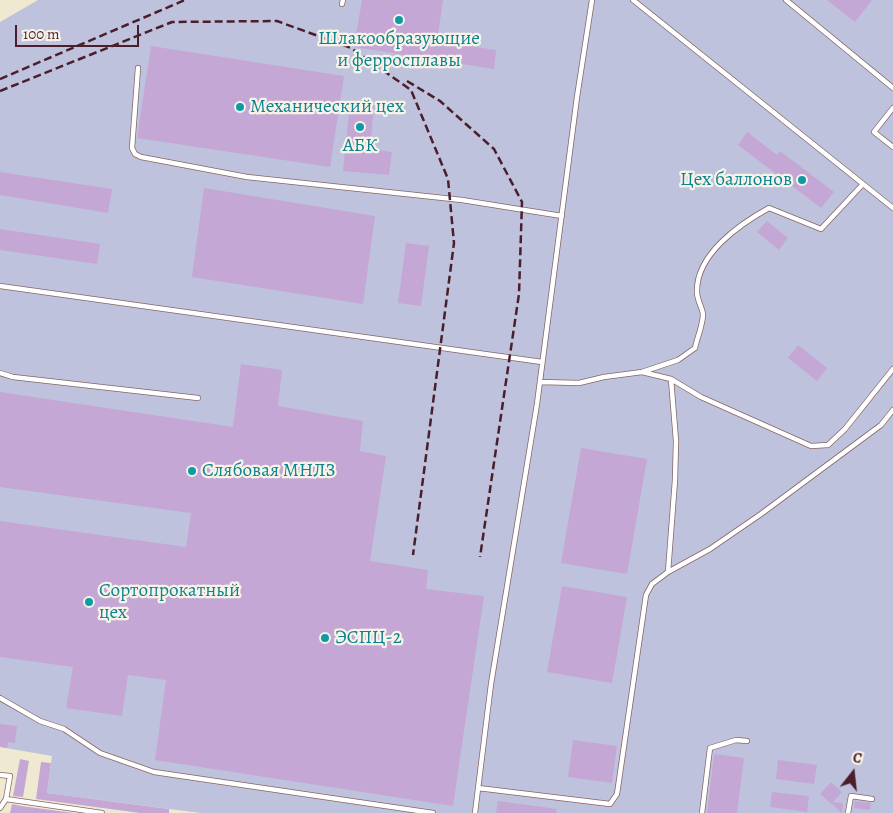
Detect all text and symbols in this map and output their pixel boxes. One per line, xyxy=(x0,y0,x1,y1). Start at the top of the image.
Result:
marker: Шлакообразующие и ферросплавы xyxy=(393,14,405,26)
scale bar xyxy=(18,15,141,47)
text: 100 m xyxy=(23,24,60,44)
place label: Шлакообразующие и ферросплавы xyxy=(318,28,480,72)
place label: Механический цех xyxy=(250,96,404,118)
marker: Механический цех xyxy=(234,101,246,113)
marker: АБК xyxy=(354,121,366,133)
place label: АБК xyxy=(343,135,377,157)
place label: Цех баллонов xyxy=(680,169,792,191)
marker: Цех баллонов xyxy=(796,174,808,186)
place label: Слябовая МНЛЗ xyxy=(202,460,336,482)
marker: Слябовая МНЛЗ xyxy=(186,465,198,477)
place label: Сортопрокатный цех xyxy=(99,580,240,624)
marker: Сортопрокатный цех xyxy=(83,596,95,608)
place label: ЭСПЦ-2 xyxy=(335,627,402,649)
marker: ЭСПЦ-2 xyxy=(319,632,331,644)
north arrow xyxy=(828,748,878,798)
text: С xyxy=(851,748,864,768)

